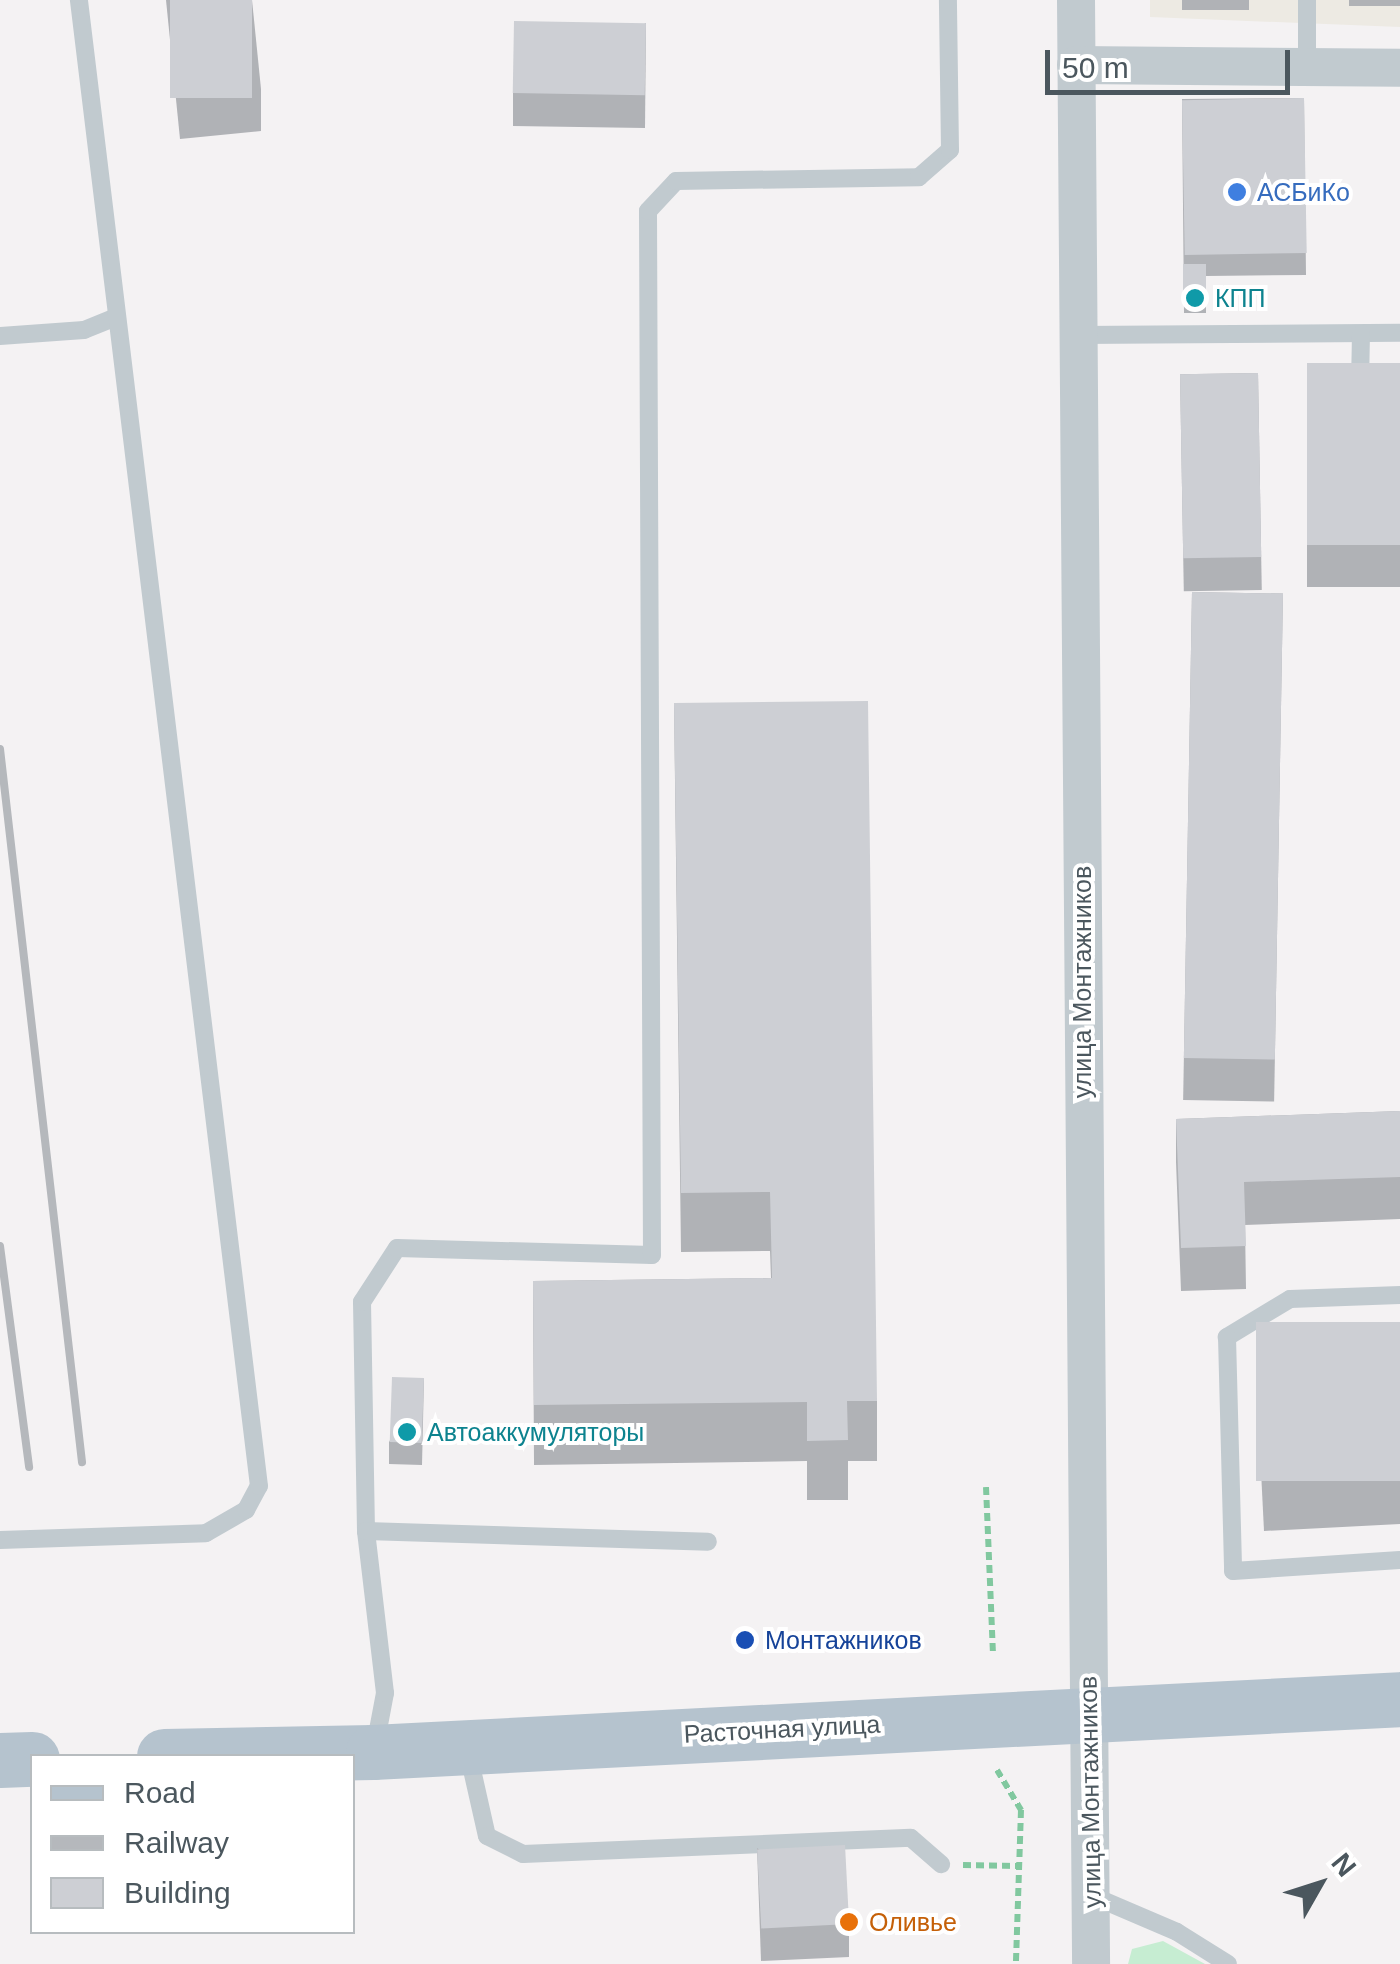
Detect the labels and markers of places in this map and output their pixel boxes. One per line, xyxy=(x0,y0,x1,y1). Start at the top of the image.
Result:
place label: АСБиКо xyxy=(1257,177,1350,207)
marker: АСБиКо xyxy=(1226,181,1248,203)
place label: КПП xyxy=(1215,283,1266,313)
marker: КПП xyxy=(1184,287,1206,309)
place label: Автоаккумуляторы xyxy=(427,1417,644,1447)
marker: Автоаккумуляторы xyxy=(396,1421,418,1443)
place label: Монтажников xyxy=(765,1625,922,1655)
marker: Монтажников xyxy=(734,1629,756,1651)
place label: Оливье xyxy=(869,1907,957,1937)
marker: Оливье xyxy=(838,1911,860,1933)

